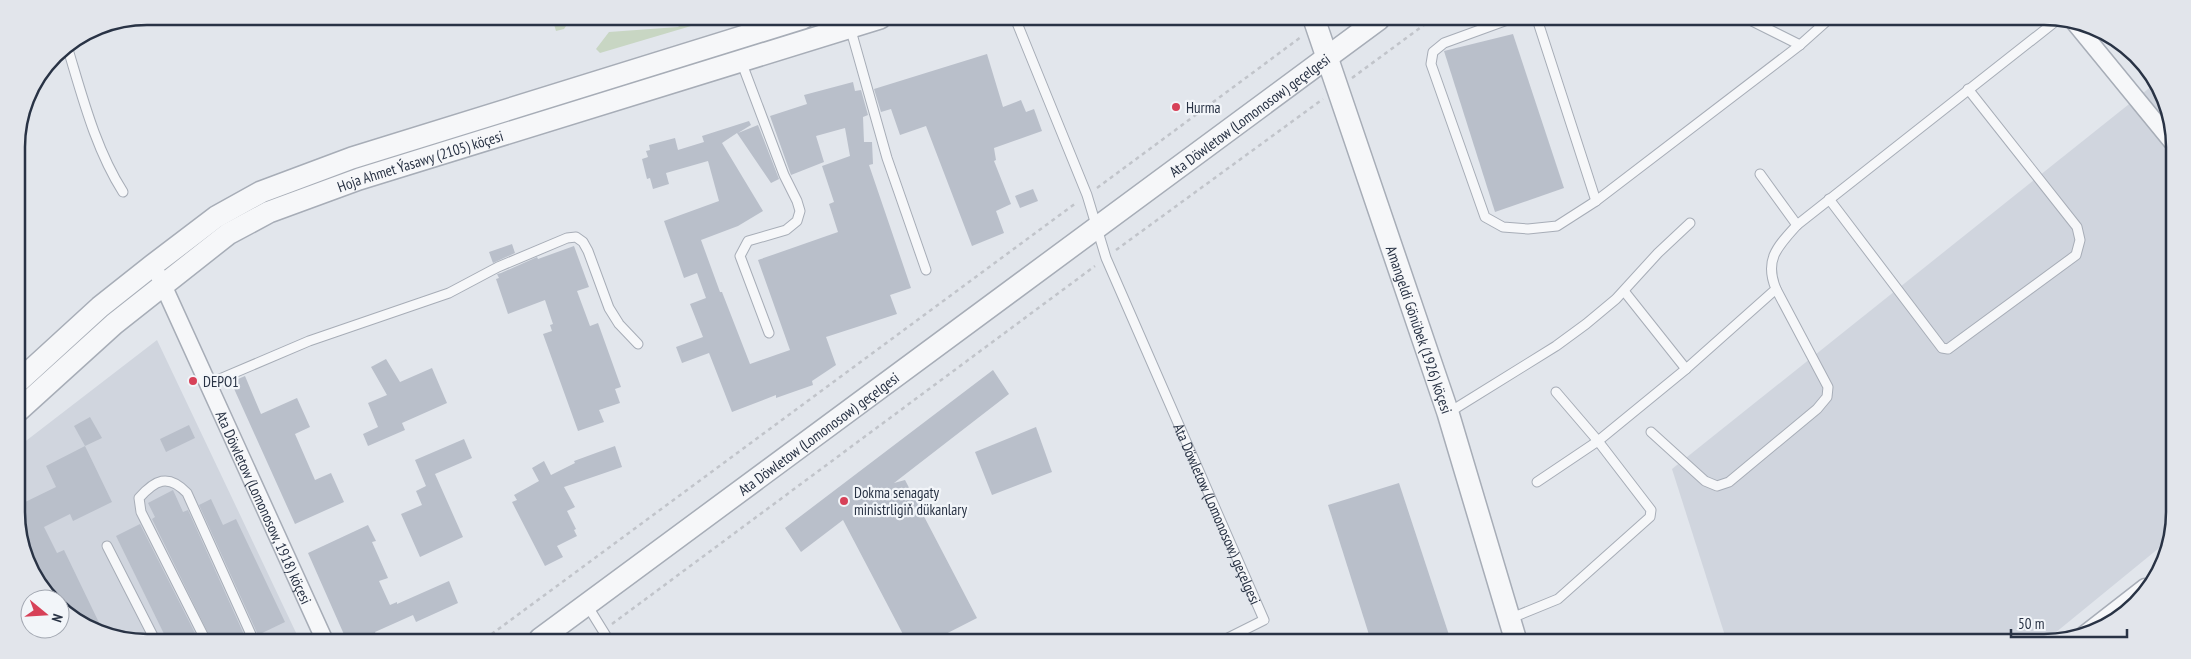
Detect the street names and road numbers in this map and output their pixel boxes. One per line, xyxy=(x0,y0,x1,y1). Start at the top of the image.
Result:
street label: Ata Döwletow (Lomonosow) geçelgesi xyxy=(1165,49,1334,181)
street label: Hoja Ahmet Ýasawy (2105) köçesi xyxy=(335,126,505,196)
street label: Amangeldi Gönübek (1926) köçesi xyxy=(1382,243,1457,416)
street label: Ata Döwletow (Lomonosow) geçelgesi xyxy=(734,368,903,499)
street label: Ata Döwletow (Lomonosow, 1918) köçesi xyxy=(212,408,316,607)
street label: Ata Döwletow (Lomonosow) geçelgesi xyxy=(1170,420,1265,607)

